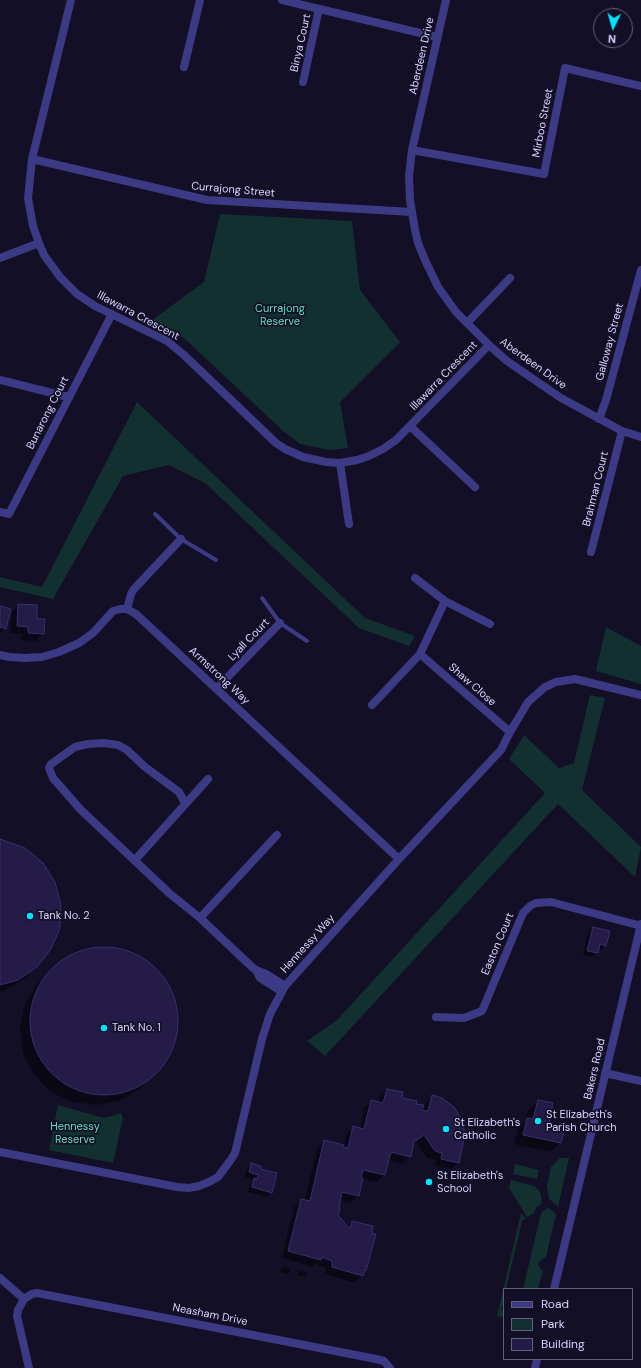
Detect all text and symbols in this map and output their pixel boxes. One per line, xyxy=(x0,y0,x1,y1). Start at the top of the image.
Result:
north arrow xyxy=(593,8,633,48)
street label: Binya Court xyxy=(288,13,314,73)
street label: Aberdeen Drive xyxy=(407,16,437,96)
text: N xyxy=(607,32,617,46)
street label: Mirboo Street xyxy=(530,87,556,159)
street label: Currajong Street xyxy=(191,180,275,200)
street label: Illawarra Crescent xyxy=(95,289,181,343)
park label: Currajong Reserve xyxy=(255,302,305,328)
street label: Galloway Street xyxy=(593,302,627,382)
street label: Aberdeen Drive xyxy=(497,335,569,393)
street label: Illawarra Crescent xyxy=(408,339,480,413)
street label: Bunarong Court xyxy=(24,374,72,452)
street label: Brahman Court xyxy=(580,450,612,528)
street label: Lyall Court xyxy=(226,616,272,664)
street label: Armstrong Way xyxy=(186,644,252,708)
street label: Shaw Close xyxy=(446,661,498,709)
place label: Tank No. 2 xyxy=(38,909,90,923)
marker: Tank No. 2 xyxy=(25,911,35,921)
street label: Easton Court xyxy=(479,911,517,977)
street label: Hennessy Way xyxy=(278,912,338,976)
place label: Tank No. 1 xyxy=(112,1021,161,1035)
marker: Tank No. 1 xyxy=(99,1023,109,1033)
street label: Bakers Road xyxy=(582,1037,608,1101)
place label: St Elizabeth's Parish Church xyxy=(546,1108,617,1134)
place label: St Elizabeth's Catholic xyxy=(454,1116,520,1142)
marker: St Elizabeth's Parish Church xyxy=(533,1116,543,1126)
park label: Hennessy Reserve xyxy=(50,1120,100,1146)
marker: St Elizabeth's Catholic xyxy=(441,1124,451,1134)
place label: St Elizabeth's School xyxy=(437,1169,503,1195)
marker: St Elizabeth's School xyxy=(424,1177,434,1187)
legend xyxy=(503,1288,633,1360)
text: Road xyxy=(541,1296,569,1312)
street label: Neasham Drive xyxy=(171,1301,249,1329)
text: Park xyxy=(541,1316,565,1332)
text: Building xyxy=(541,1336,585,1352)

